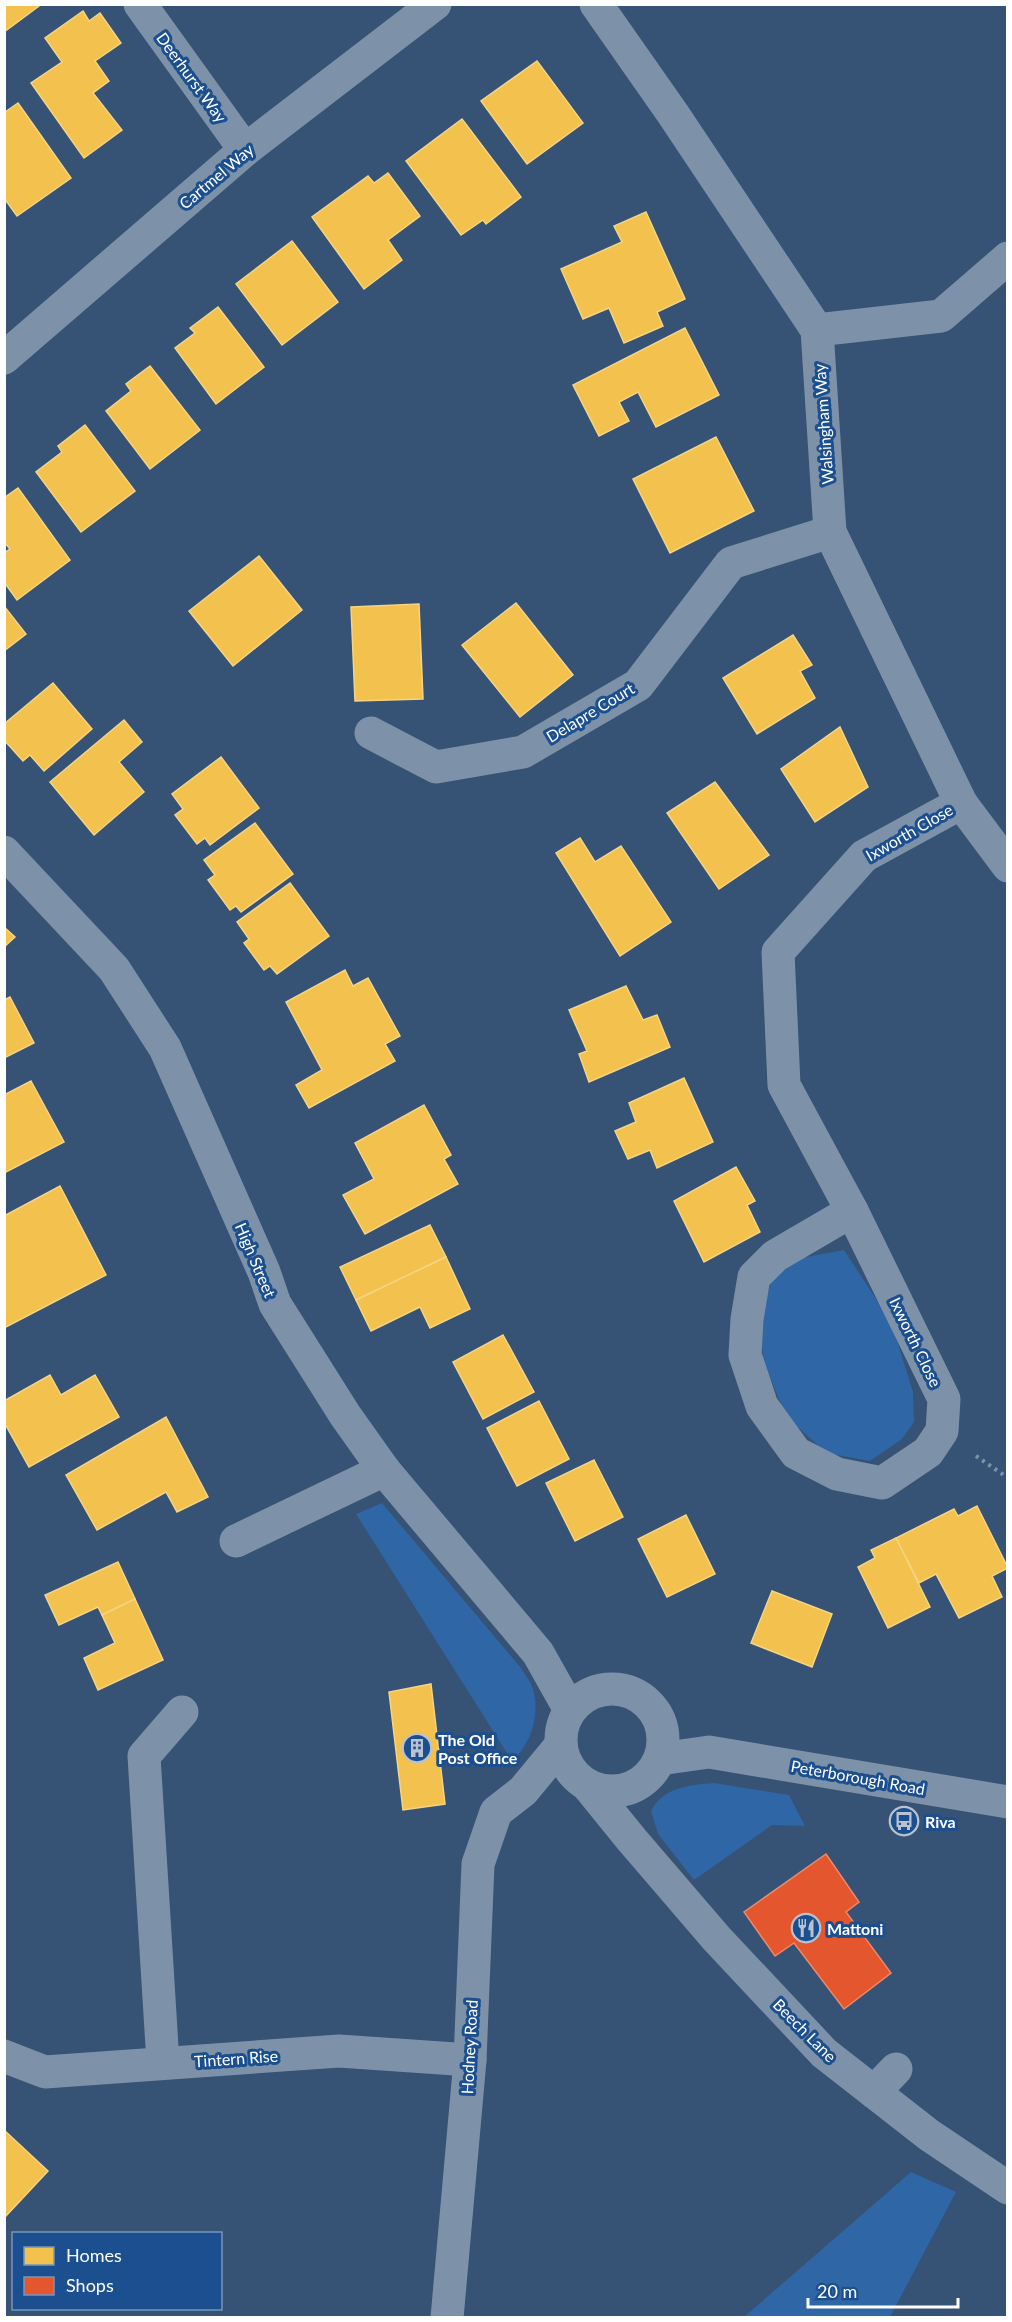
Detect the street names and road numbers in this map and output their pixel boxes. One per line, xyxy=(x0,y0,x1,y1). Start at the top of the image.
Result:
street label: Deerhurst Way xyxy=(153,28,231,126)
street label: Cartmel Way xyxy=(175,139,258,213)
street label: Walsingham Way xyxy=(809,362,837,485)
street label: Delapre Court xyxy=(543,678,638,746)
street label: Ixworth Close xyxy=(862,799,956,865)
street label: High Street xyxy=(232,1220,280,1300)
street label: Ixworth Close xyxy=(886,1294,946,1390)
street label: Peterborough Road xyxy=(789,1756,927,1798)
street label: Beech Lane xyxy=(770,1995,840,2065)
street label: Hodney Road xyxy=(457,1999,481,2095)
street label: Tintern Rise xyxy=(193,2046,279,2070)

